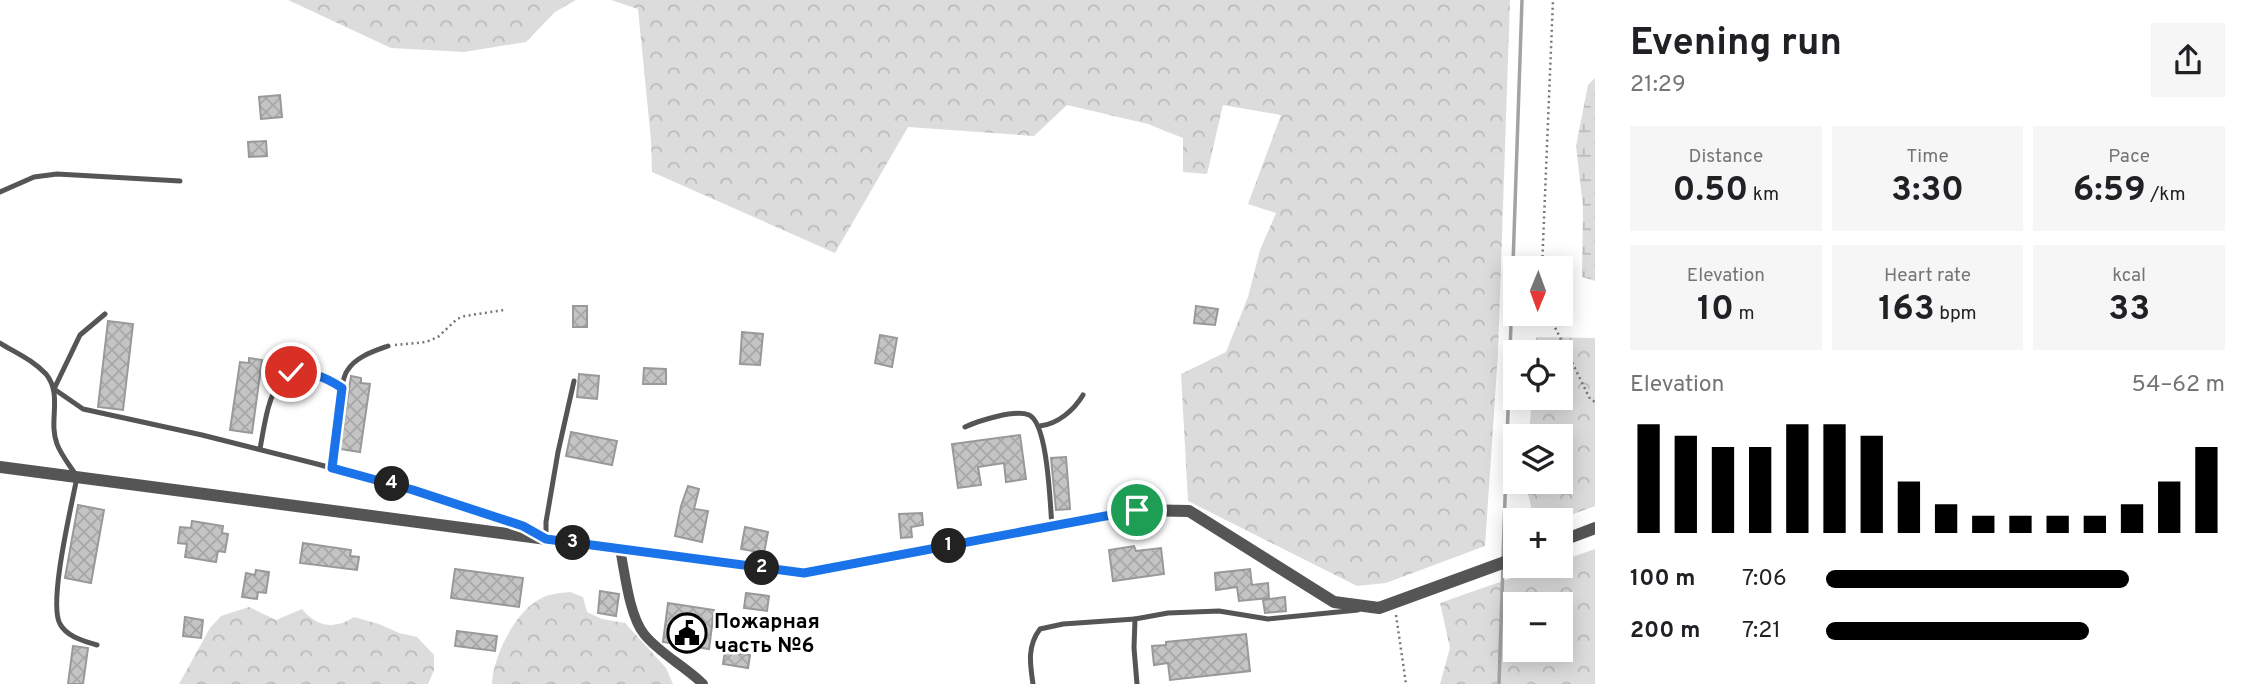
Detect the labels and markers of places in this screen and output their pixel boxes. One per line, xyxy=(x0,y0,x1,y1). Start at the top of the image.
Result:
pin xyxy=(261,342,321,402)
pin: 4 xyxy=(374,466,410,502)
pin xyxy=(1107,480,1167,540)
pin: 3 xyxy=(556,526,590,560)
pin: 1 xyxy=(932,528,967,564)
pin: 2 xyxy=(744,550,780,586)
place label: Пожарная часть №6 xyxy=(714,609,820,660)
public building icon: Пожарная часть №6 xyxy=(666,612,708,654)

